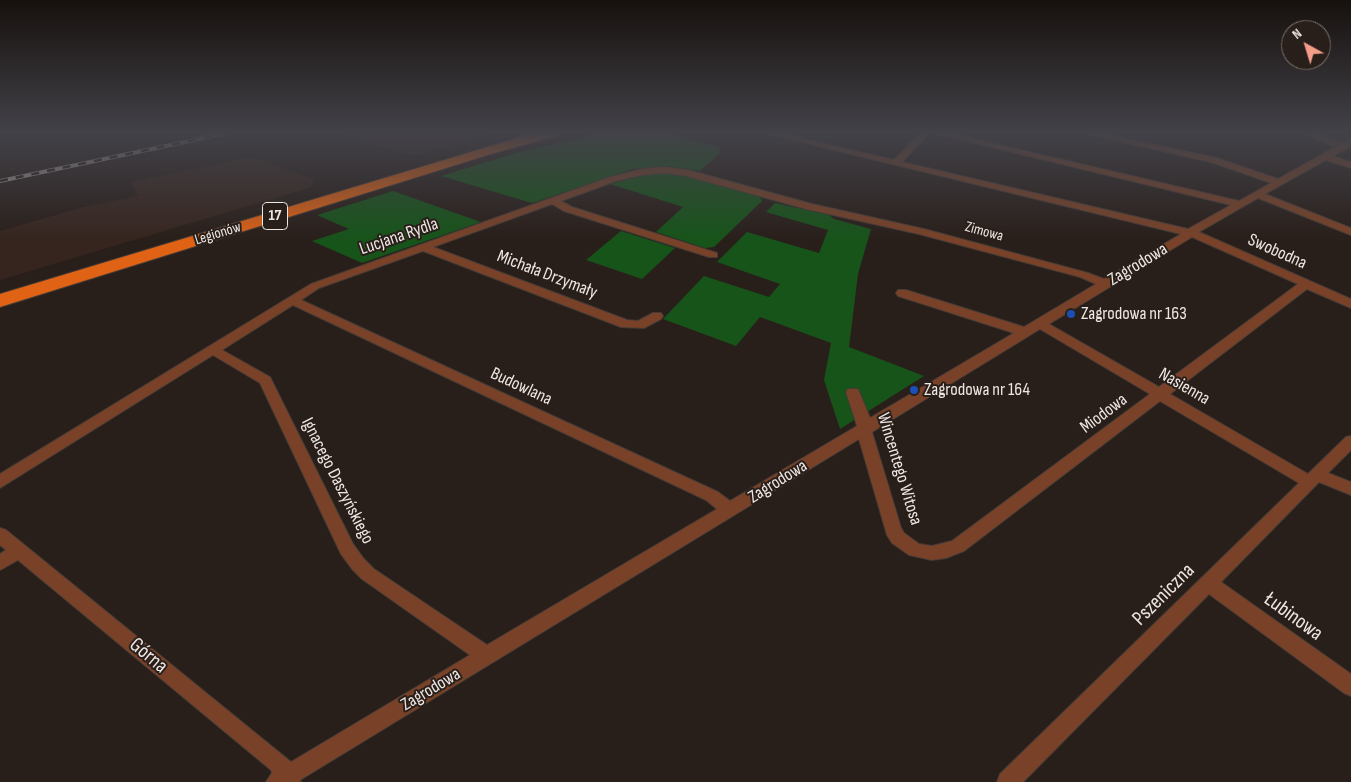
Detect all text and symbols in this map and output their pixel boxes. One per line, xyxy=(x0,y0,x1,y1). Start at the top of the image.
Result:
north arrow xyxy=(1281,20,1331,70)
text: N xyxy=(1289,25,1305,43)
road number: 17 xyxy=(262,202,288,230)
street label: Lucjana Rydla xyxy=(357,213,441,261)
street label: Legionów xyxy=(193,218,243,250)
street label: Zimowa xyxy=(963,218,1005,246)
street label: Swobodna xyxy=(1244,229,1310,275)
street label: Zagrodowa xyxy=(1104,239,1172,291)
street label: Michała Drzymały xyxy=(494,246,600,304)
place label: Zagrodowa nr 163 xyxy=(1081,303,1187,325)
marker: Zagrodowa nr 163 xyxy=(1065,308,1077,320)
street label: Budowlana xyxy=(487,363,555,411)
street label: Nasienna xyxy=(1155,364,1213,410)
place label: Zagrodowa nr 164 xyxy=(924,379,1030,401)
marker: Zagrodowa nr 164 xyxy=(908,384,920,396)
street label: Miodowa xyxy=(1076,389,1132,439)
street label: Wincentego Witosa xyxy=(872,410,926,528)
street label: Ignacego Daszyńskiego xyxy=(296,414,378,548)
street label: Zagrodowa xyxy=(745,456,811,508)
street label: Pszeniczna xyxy=(1128,559,1200,631)
street label: Łubinowa xyxy=(1259,587,1327,647)
street label: Górna xyxy=(124,633,172,679)
street label: Zagrodowa xyxy=(397,664,465,716)

